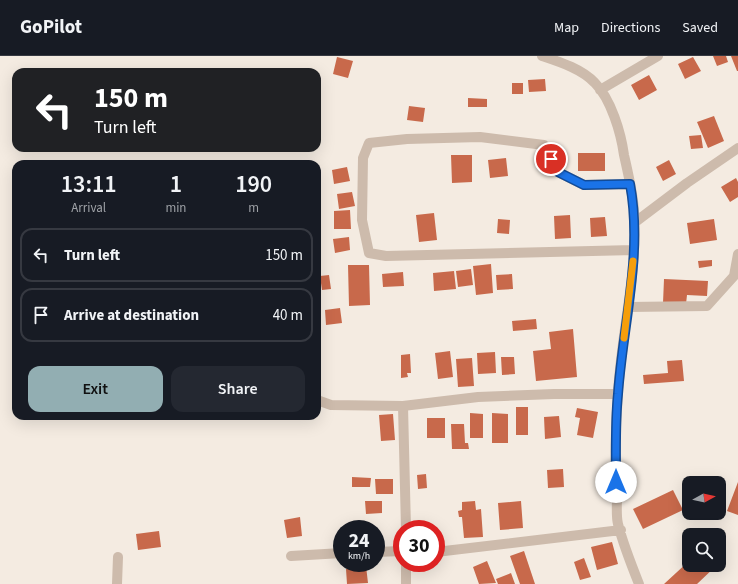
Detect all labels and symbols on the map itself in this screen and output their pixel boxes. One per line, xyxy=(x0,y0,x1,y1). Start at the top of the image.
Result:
pin xyxy=(534,142,568,176)
position arrow xyxy=(595,461,637,503)
north arrow xyxy=(682,476,726,520)
speed limit sign: 30 xyxy=(393,520,445,572)

